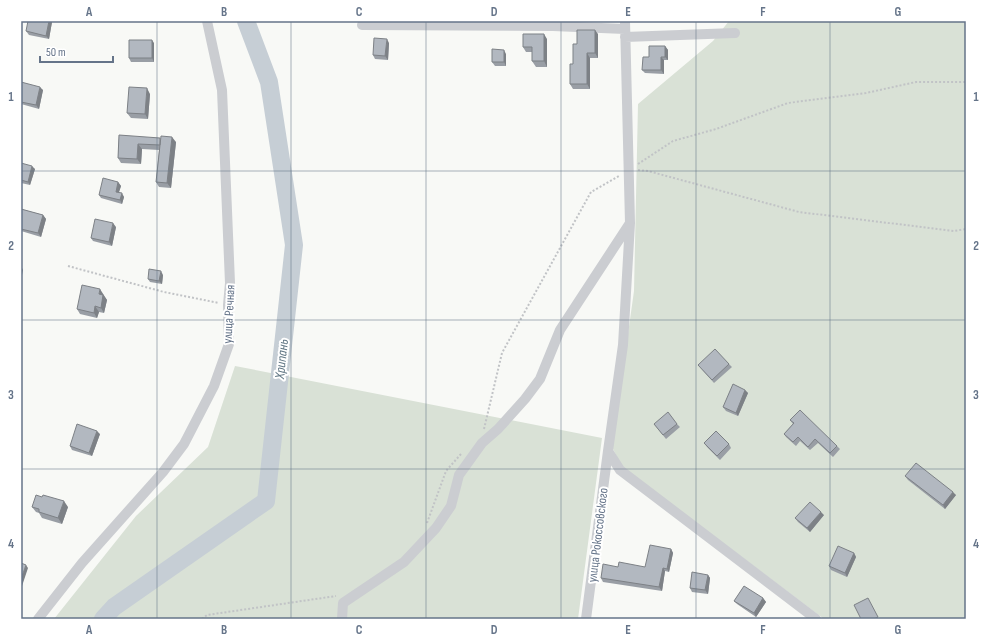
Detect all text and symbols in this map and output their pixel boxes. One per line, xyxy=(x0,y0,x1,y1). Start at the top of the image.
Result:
text: A xyxy=(85,4,93,20)
text: B xyxy=(221,4,227,20)
text: C xyxy=(356,4,363,20)
text: D xyxy=(491,4,498,20)
text: E xyxy=(625,4,631,20)
text: F xyxy=(760,4,766,20)
text: G xyxy=(895,4,902,20)
scale bar xyxy=(40,38,113,64)
text: 50 m xyxy=(46,45,66,60)
text: 1 xyxy=(8,89,14,105)
text: 1 xyxy=(973,89,979,105)
text: 2 xyxy=(8,238,14,254)
text: 2 xyxy=(973,238,979,254)
street label: улица Речная xyxy=(219,284,239,344)
water label: Хрипань xyxy=(271,338,292,381)
text: 3 xyxy=(8,387,14,403)
text: 3 xyxy=(973,387,979,403)
street label: улица Рокоссовского xyxy=(584,487,612,583)
text: 4 xyxy=(8,536,14,552)
text: 4 xyxy=(973,536,979,552)
text: A xyxy=(85,622,93,638)
text: B xyxy=(221,622,227,638)
text: C xyxy=(356,622,363,638)
text: D xyxy=(491,622,498,638)
text: E xyxy=(625,622,631,638)
text: F xyxy=(760,622,766,638)
text: G xyxy=(895,622,902,638)

